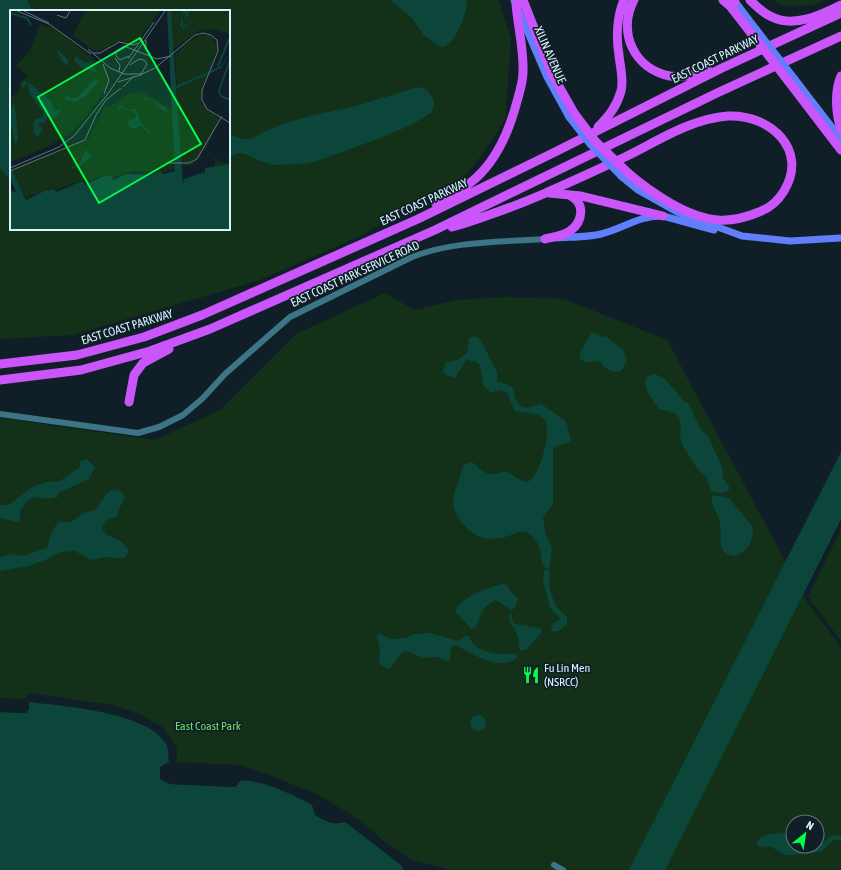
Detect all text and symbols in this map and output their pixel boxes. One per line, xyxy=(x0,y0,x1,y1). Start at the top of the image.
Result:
inset map xyxy=(10,10,230,230)
street label: XILIN AVENUE xyxy=(531,24,569,86)
street label: EAST COAST PARKWAY xyxy=(669,32,761,86)
street label: EAST COAST PARKWAY xyxy=(378,175,471,228)
street label: EAST COAST PARK SERVICE ROAD xyxy=(288,238,422,310)
street label: EAST COAST PARKWAY xyxy=(79,306,175,348)
place label: Fu Lin Men (NSRCC) xyxy=(544,661,590,689)
restaurant icon: Fu Lin Men (NSRCC) xyxy=(521,665,541,685)
park label: East Coast Park xyxy=(175,719,242,733)
north arrow xyxy=(785,814,825,854)
text: N xyxy=(804,819,816,832)

